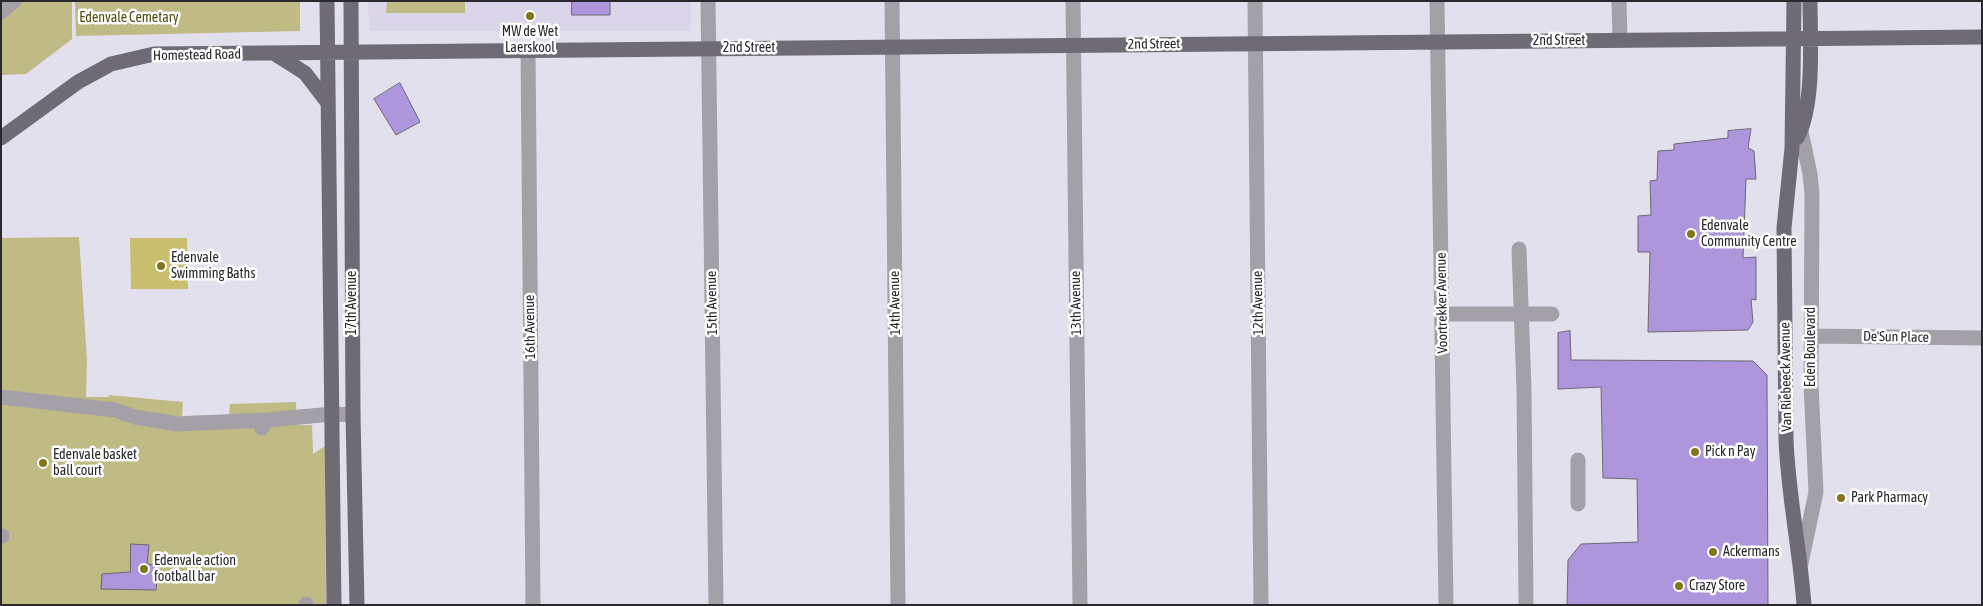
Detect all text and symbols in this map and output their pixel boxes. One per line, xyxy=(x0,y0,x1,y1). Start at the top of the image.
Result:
park label: Edenvale Cemetary xyxy=(79,10,179,26)
marker: MW de Wet Laerskool xyxy=(524,10,536,22)
place label: MW de Wet Laerskool xyxy=(502,24,558,56)
street label: 2nd Street xyxy=(1533,33,1585,49)
street label: 2nd Street xyxy=(1128,35,1180,53)
street label: 2nd Street xyxy=(723,40,775,56)
street label: Homestead Road xyxy=(153,46,241,64)
place label: Edenvale Community Centre xyxy=(1701,218,1796,250)
marker: Edenvale Community Centre xyxy=(1685,228,1697,240)
place label: Edenvale Swimming Baths xyxy=(171,250,255,282)
street label: Voortrekker Avenue xyxy=(1433,252,1451,354)
marker: Edenvale Swimming Baths xyxy=(155,260,167,272)
street label: 17th Avenue xyxy=(344,271,360,335)
street label: 15th Avenue xyxy=(703,271,721,335)
street label: 14th Avenue xyxy=(886,271,904,335)
street label: 13th Avenue xyxy=(1067,271,1085,335)
street label: 12th Avenue xyxy=(1249,271,1267,335)
street label: 16th Avenue xyxy=(521,295,539,359)
street label: Eden Boulevard xyxy=(1803,307,1819,387)
street label: Van Riebeeck Avenue xyxy=(1777,322,1795,432)
street label: De'Sun Place xyxy=(1863,328,1929,346)
place label: Pick n Pay xyxy=(1705,444,1756,460)
marker: Pick n Pay xyxy=(1689,446,1701,458)
place label: Edenvale basket ball court xyxy=(53,447,137,480)
marker: Edenvale basket ball court xyxy=(37,457,49,469)
place label: Park Pharmacy xyxy=(1851,490,1928,506)
marker: Park Pharmacy xyxy=(1835,492,1847,504)
place label: Ackermans xyxy=(1723,544,1780,560)
marker: Ackermans xyxy=(1707,546,1719,558)
place label: Edenvale action football bar xyxy=(154,553,236,586)
marker: Edenvale action football bar xyxy=(138,563,150,575)
place label: Crazy Store xyxy=(1689,578,1745,594)
marker: Crazy Store xyxy=(1673,580,1685,592)

